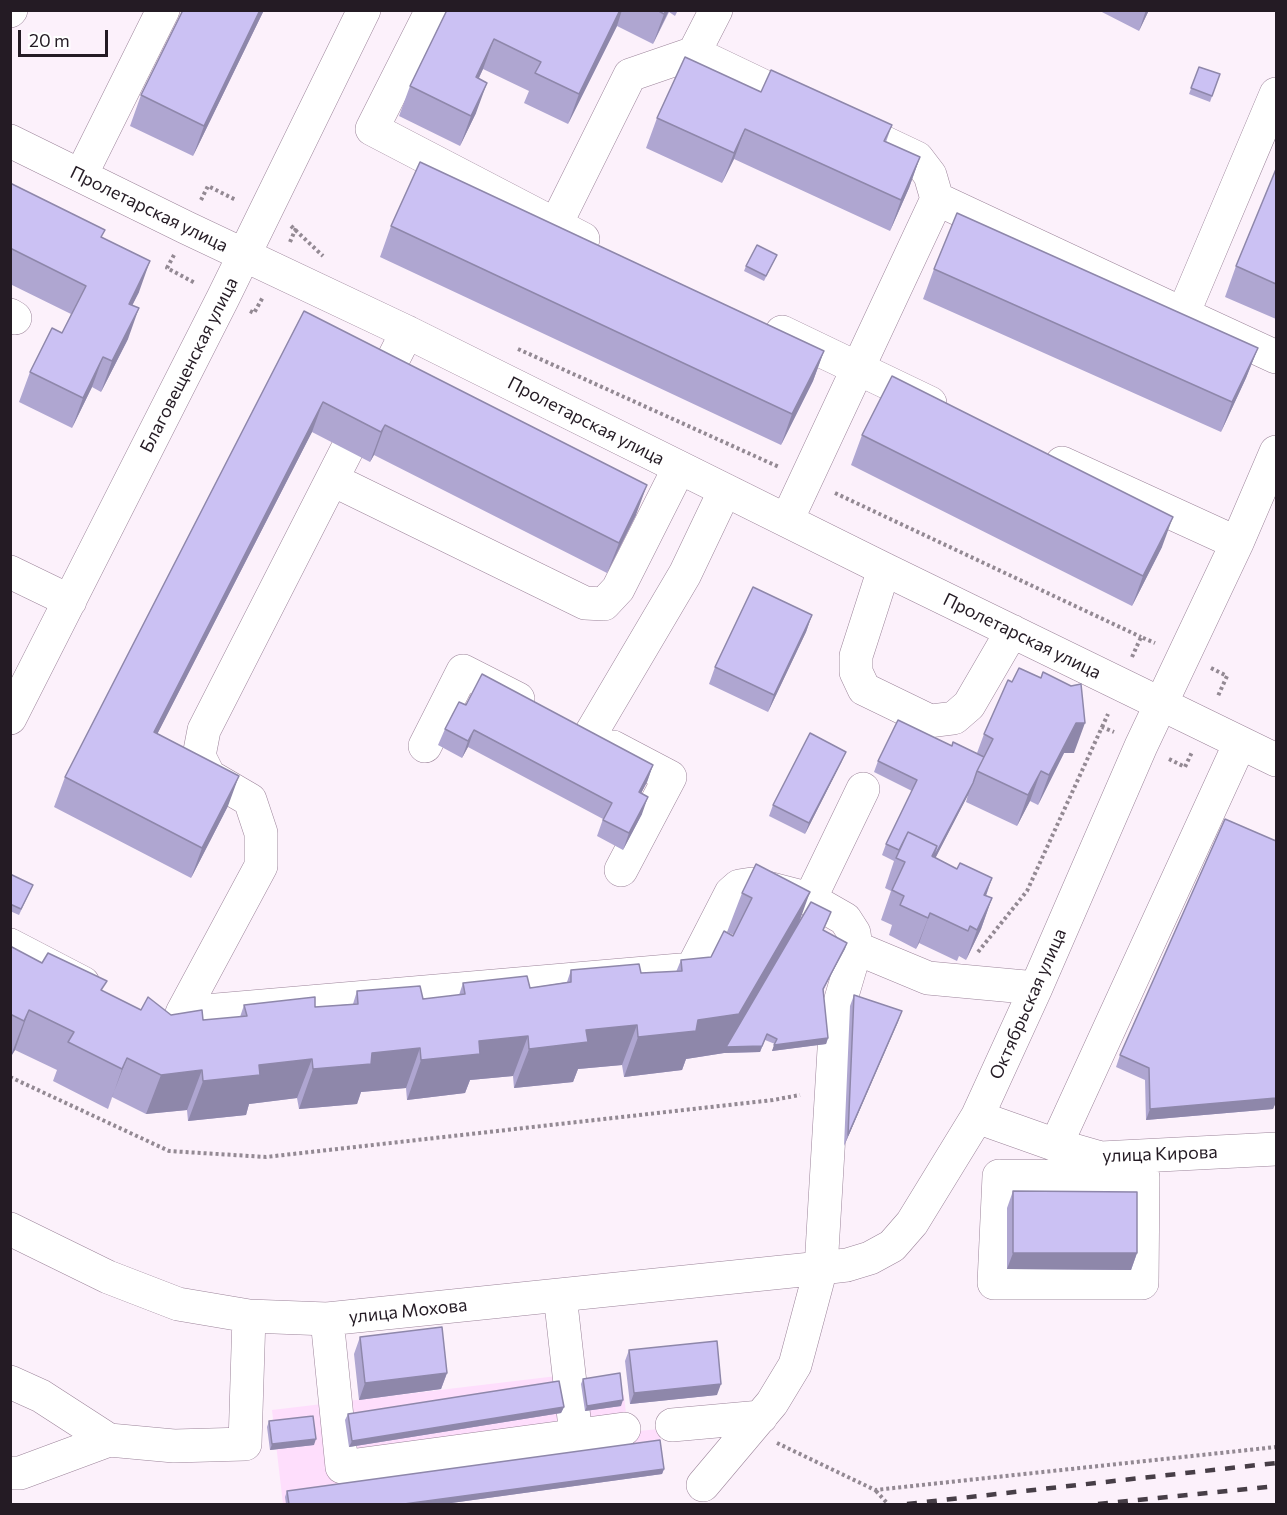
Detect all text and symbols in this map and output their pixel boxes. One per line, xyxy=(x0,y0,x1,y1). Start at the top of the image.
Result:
scale bar xyxy=(21,18,111,56)
text: 20 m xyxy=(29,29,70,51)
street label: Пролетарская улица xyxy=(67,161,231,257)
street label: Благовещенская улица xyxy=(135,274,243,456)
street label: Пролетарская улица xyxy=(504,372,668,470)
street label: Пролетарская улица xyxy=(940,588,1104,684)
street label: Октябрьская улица xyxy=(985,925,1071,1083)
street label: улица Кирова xyxy=(1102,1141,1218,1167)
street label: улица Мохова xyxy=(348,1294,468,1328)

